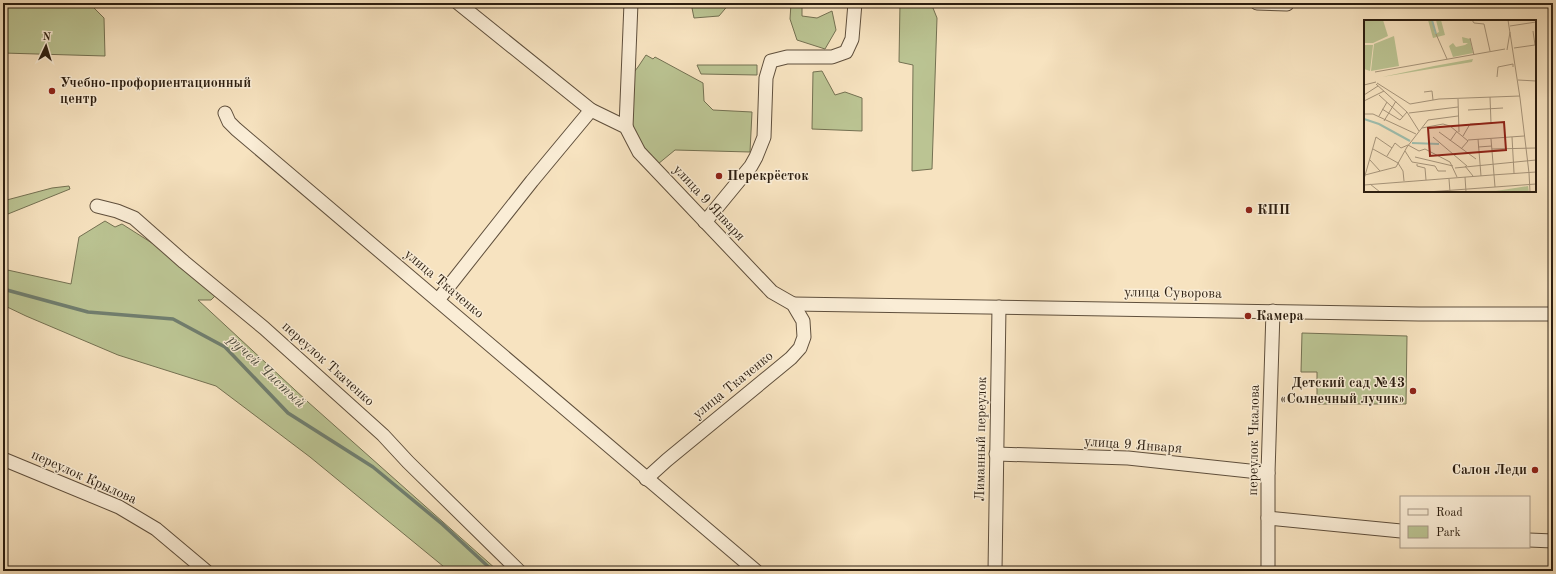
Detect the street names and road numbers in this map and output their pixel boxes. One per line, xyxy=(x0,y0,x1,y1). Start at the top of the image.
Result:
street label: улица 9 Января xyxy=(670,162,748,244)
street label: улица Ткаченко xyxy=(402,247,486,321)
street label: улица Суворова xyxy=(1124,285,1222,301)
street label: переулок Ткаченко xyxy=(279,319,377,409)
street label: улица Ткаченко xyxy=(690,348,776,422)
street label: Лиманный переулок xyxy=(973,376,989,502)
street label: переулок Чкалова xyxy=(1246,384,1262,496)
street label: улица 9 Января xyxy=(1084,435,1182,455)
street label: переулок Крылова xyxy=(29,447,139,507)

